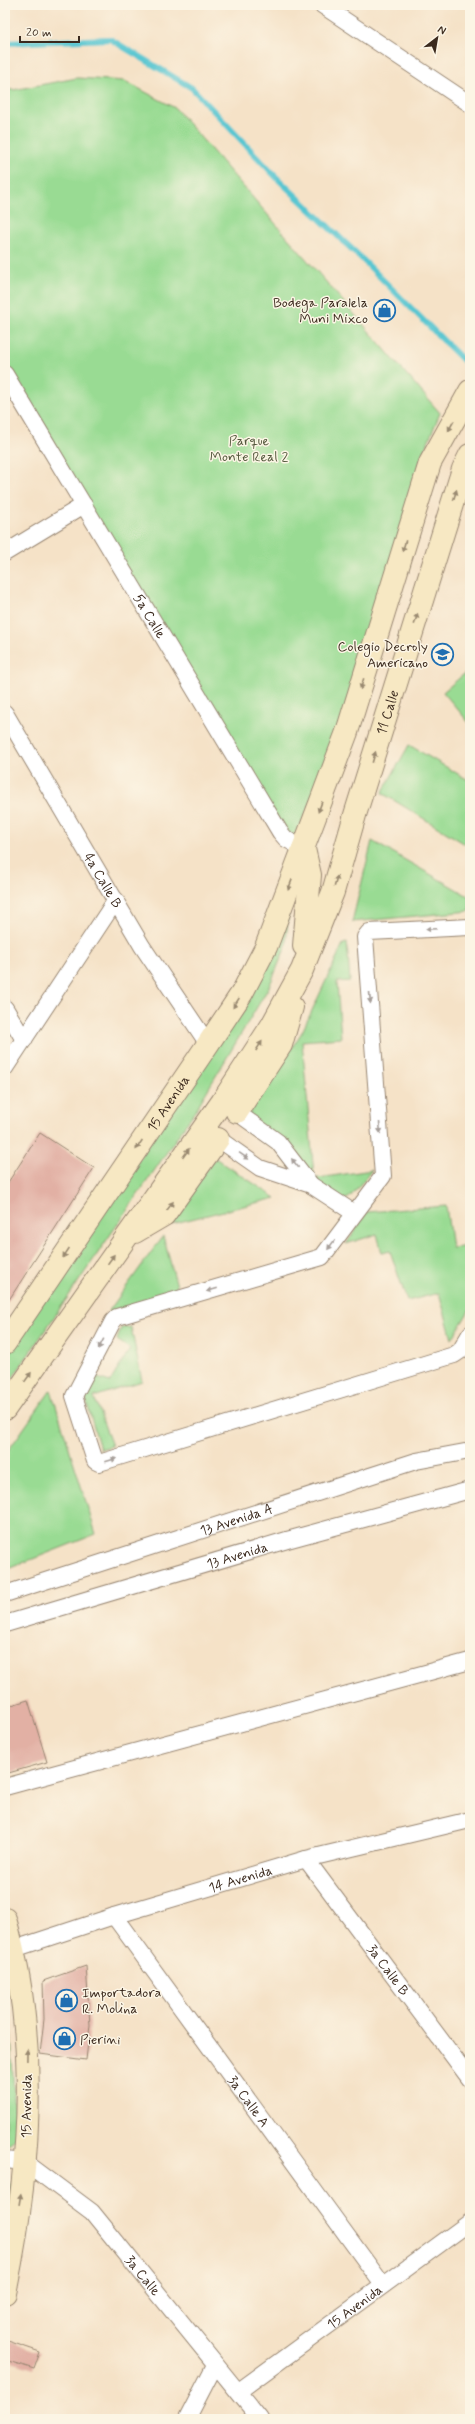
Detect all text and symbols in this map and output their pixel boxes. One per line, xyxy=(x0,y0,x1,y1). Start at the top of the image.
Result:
scale bar xyxy=(20,18,79,44)
north arrow xyxy=(417,18,457,58)
text: N xyxy=(435,22,448,38)
text: 20 m xyxy=(26,25,52,41)
place label: Bodega Paralela Muni Mixco xyxy=(273,294,368,328)
shop icon: Bodega Paralela Muni Mixco xyxy=(371,297,397,323)
one-way arrow xyxy=(448,420,454,431)
park label: Parque Monte Real 2 xyxy=(210,432,288,466)
one-way arrow xyxy=(452,489,458,501)
one-way arrow xyxy=(401,540,407,552)
street label: 5a Calle xyxy=(129,591,170,642)
one-way arrow xyxy=(413,613,419,625)
place label: Colegio Decroly Americano xyxy=(338,638,428,672)
school or university icon: Colegio Decroly Americano xyxy=(430,641,456,667)
one-way arrow xyxy=(359,678,365,690)
street label: 11 Calle xyxy=(373,688,403,737)
one-way arrow xyxy=(371,751,377,763)
one-way arrow xyxy=(316,801,322,813)
street label: 4a Calle B xyxy=(79,850,126,912)
one-way arrow xyxy=(333,875,339,887)
one-way arrow xyxy=(287,879,293,891)
one-way arrow xyxy=(425,925,437,932)
one-way arrow xyxy=(366,992,373,1004)
one-way arrow xyxy=(232,997,239,1008)
one-way arrow xyxy=(255,1041,263,1051)
street label: 15 Avenida xyxy=(143,1072,194,1135)
one-way arrow xyxy=(376,1122,383,1134)
one-way arrow xyxy=(135,1140,143,1150)
one-way arrow xyxy=(182,1148,190,1159)
one-way arrow xyxy=(238,1152,249,1160)
one-way arrow xyxy=(290,1158,299,1169)
one-way arrow xyxy=(166,1201,174,1212)
one-way arrow xyxy=(327,1240,335,1250)
one-way arrow xyxy=(62,1247,70,1258)
one-way arrow xyxy=(107,1254,115,1265)
one-way arrow xyxy=(206,1287,218,1293)
one-way arrow xyxy=(98,1338,104,1350)
one-way arrow xyxy=(23,1371,32,1382)
one-way arrow xyxy=(105,1456,117,1462)
street label: 13 Avenida A xyxy=(198,1500,275,1540)
street label: 13 Avenida xyxy=(204,1538,270,1573)
street label: 14 Avenida xyxy=(207,1862,275,1897)
street label: 3a Calle B xyxy=(363,1941,413,2000)
place label: Importadora R. Molina xyxy=(82,1984,161,2018)
shop icon: Importadora R. Molina xyxy=(53,1987,79,2013)
shop icon: Pierini xyxy=(52,2026,78,2052)
place label: Pierini xyxy=(80,2031,121,2049)
one-way arrow xyxy=(24,2048,30,2061)
street label: 3a Calle A xyxy=(223,2072,273,2131)
street label: 15 Avenida xyxy=(17,2074,37,2138)
one-way arrow xyxy=(17,2193,23,2205)
street label: 3a Calle xyxy=(121,2252,164,2300)
street label: 15 Avenida xyxy=(324,2281,386,2334)

